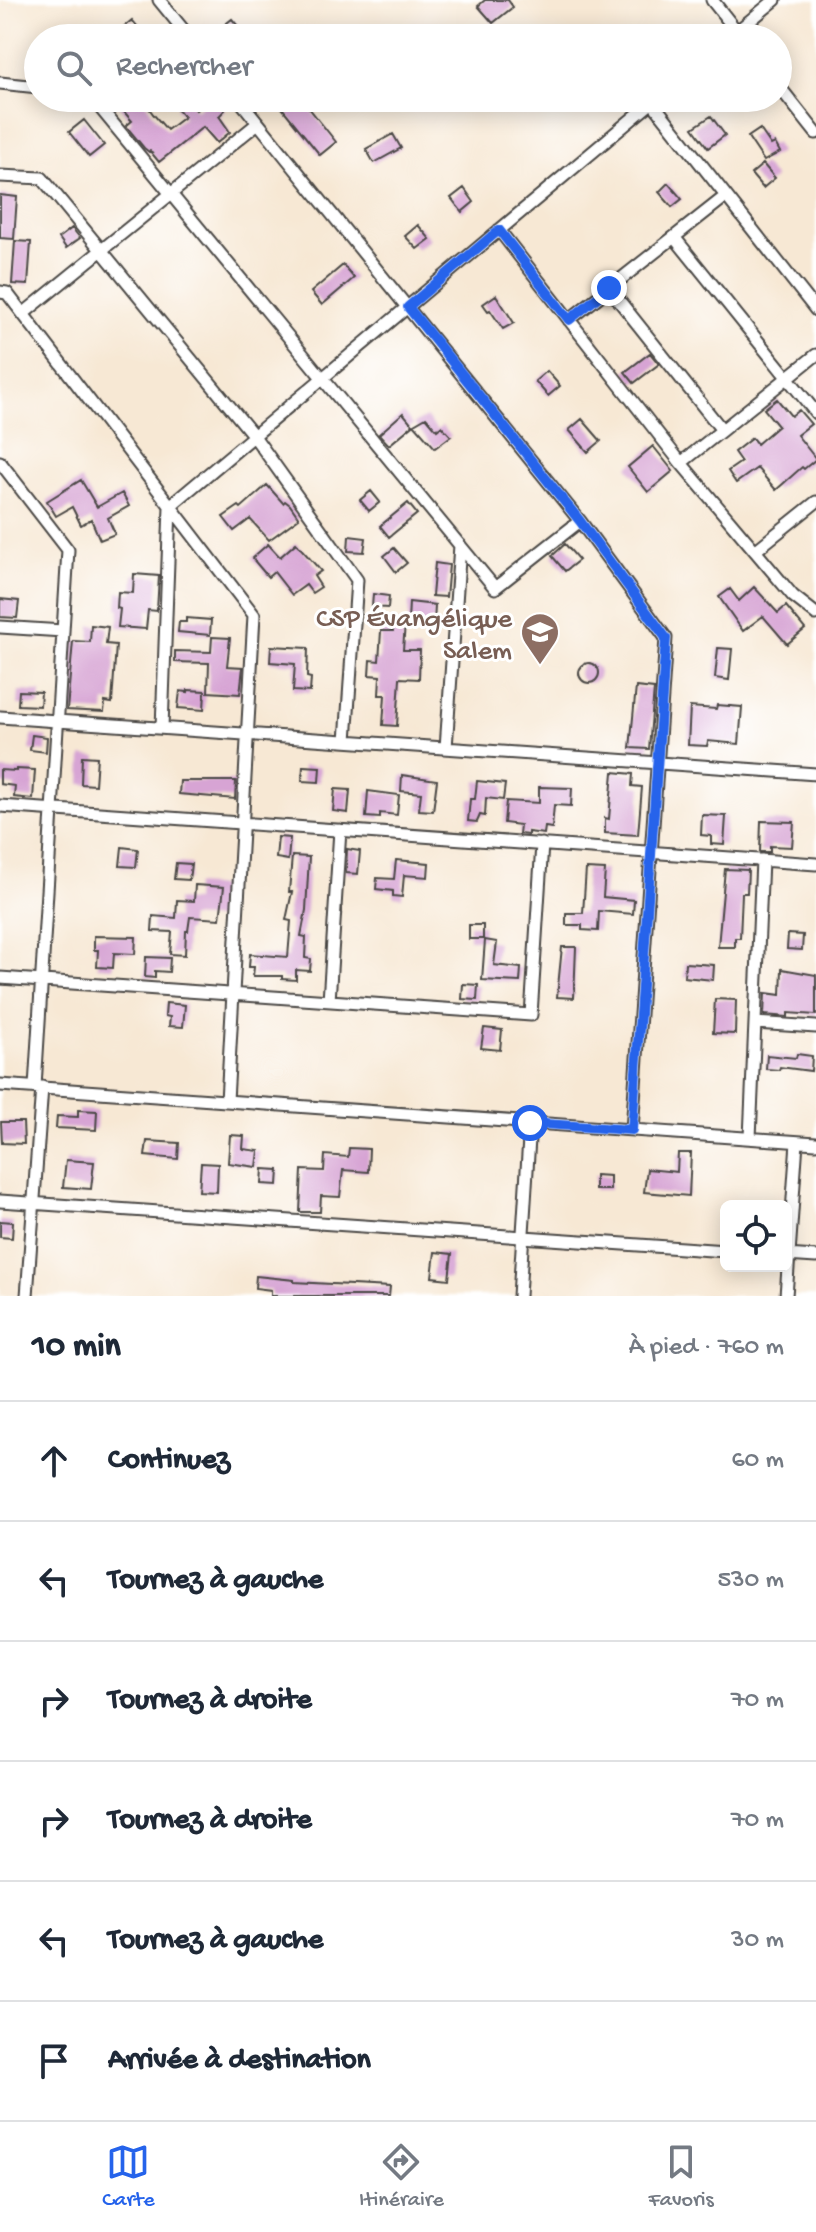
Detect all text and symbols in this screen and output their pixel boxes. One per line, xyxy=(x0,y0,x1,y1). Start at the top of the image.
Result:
search box xyxy=(24,24,792,112)
icon: search xyxy=(52,46,96,90)
text: Rechercher xyxy=(116,51,252,86)
route end xyxy=(591,270,627,306)
place label: CSP Évangélique Salem xyxy=(316,604,513,669)
school or university icon: CSP Évangélique Salem xyxy=(519,611,561,666)
route start xyxy=(512,1105,548,1141)
map controls xyxy=(720,1200,792,1272)
button: locate xyxy=(720,1200,792,1272)
text: 10 min xyxy=(32,1328,121,1368)
text: À pied · 760 m xyxy=(629,1333,784,1364)
icon: ahead xyxy=(32,1439,76,1483)
text: Continuez xyxy=(108,1444,230,1479)
text: 60 m xyxy=(731,1446,784,1477)
icon: left xyxy=(32,1559,76,1603)
text: Tournez à gauche xyxy=(108,1564,323,1599)
text: 530 m xyxy=(717,1566,784,1597)
icon: right xyxy=(32,1679,76,1723)
text: Tournez à droite xyxy=(108,1684,312,1719)
text: 70 m xyxy=(731,1686,784,1717)
icon: right xyxy=(32,1799,76,1843)
text: Tournez à droite xyxy=(108,1804,312,1839)
text: 70 m xyxy=(731,1806,784,1837)
icon: left xyxy=(32,1919,76,1963)
text: Tournez à gauche xyxy=(108,1924,323,1959)
text: 30 m xyxy=(731,1926,784,1957)
icon: arrive xyxy=(32,2039,76,2083)
text: Arrivée à destination xyxy=(108,2044,371,2079)
tab: Carte xyxy=(102,2140,155,2214)
tab: Itinéraire xyxy=(359,2140,444,2214)
tab: Favoris xyxy=(648,2140,714,2214)

